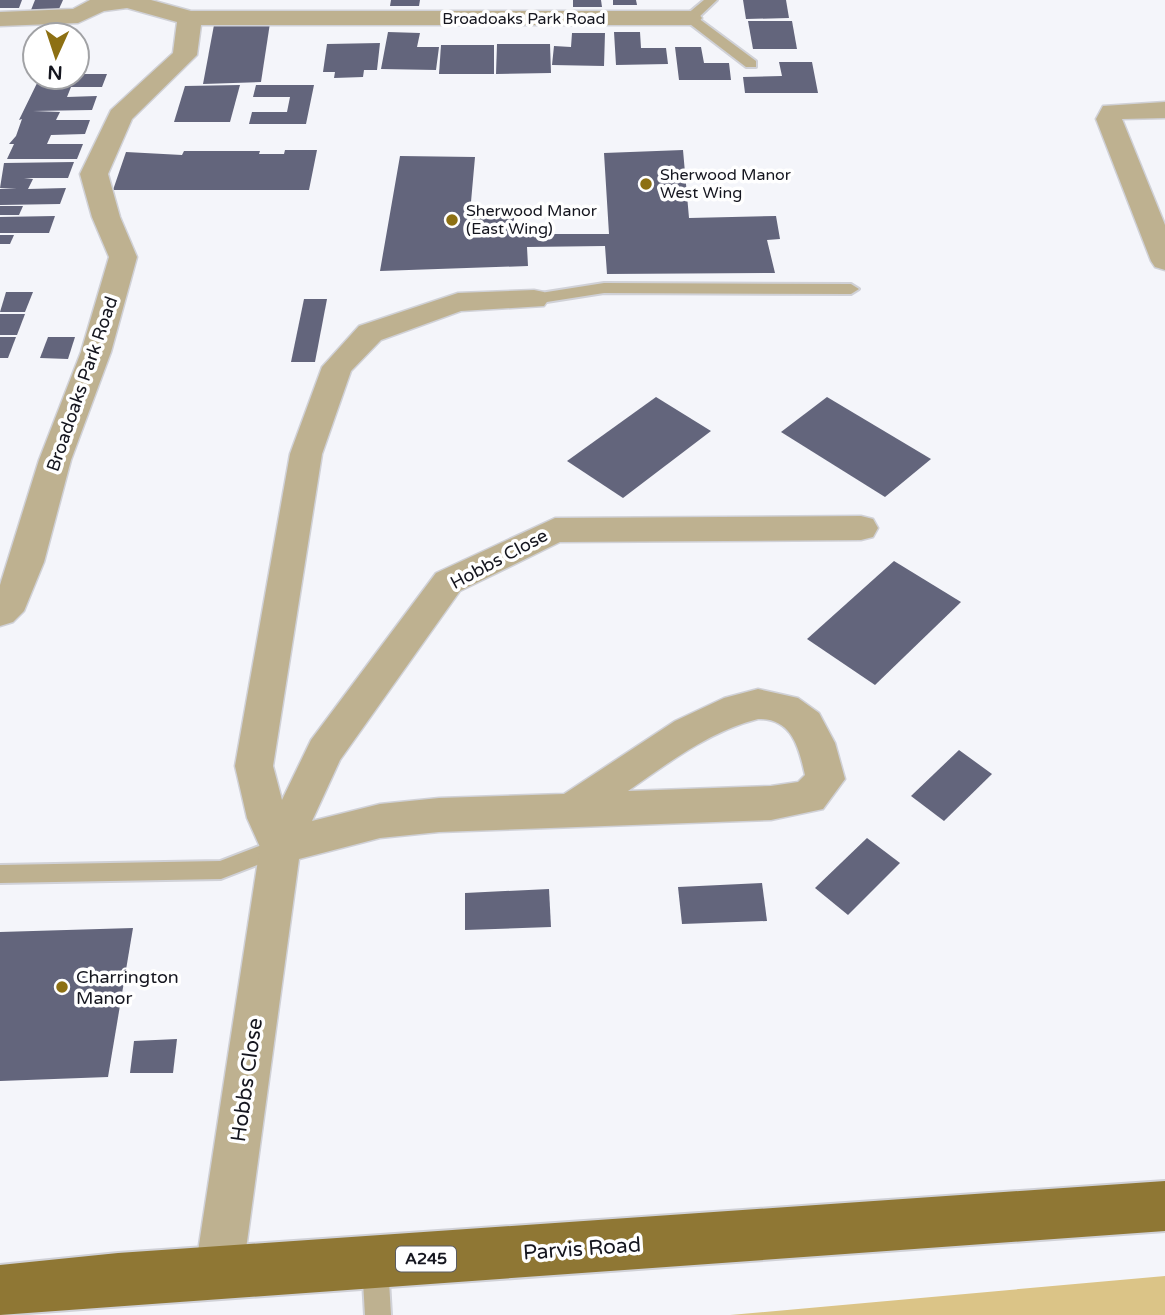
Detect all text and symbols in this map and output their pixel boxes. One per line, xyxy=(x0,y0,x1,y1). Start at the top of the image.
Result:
street label: Broadoaks Park Road xyxy=(442,9,606,29)
north arrow xyxy=(21,21,91,91)
text: N xyxy=(47,61,63,83)
place label: Sherwood Manor West Wing xyxy=(660,165,792,203)
marker: Sherwood Manor West Wing xyxy=(638,176,654,192)
place label: Sherwood Manor (East Wing) xyxy=(466,201,598,239)
marker: Sherwood Manor (East Wing) xyxy=(444,212,460,228)
street label: Broadoaks Park Road xyxy=(42,293,122,475)
street label: Hobbs Close xyxy=(447,524,551,594)
place label: Charrington Manor xyxy=(76,966,179,1009)
marker: Charrington Manor xyxy=(54,979,70,995)
street label: Hobbs Close xyxy=(226,1016,268,1144)
street label: Parvis Road xyxy=(522,1232,642,1266)
road number: A245 xyxy=(396,1246,456,1272)

